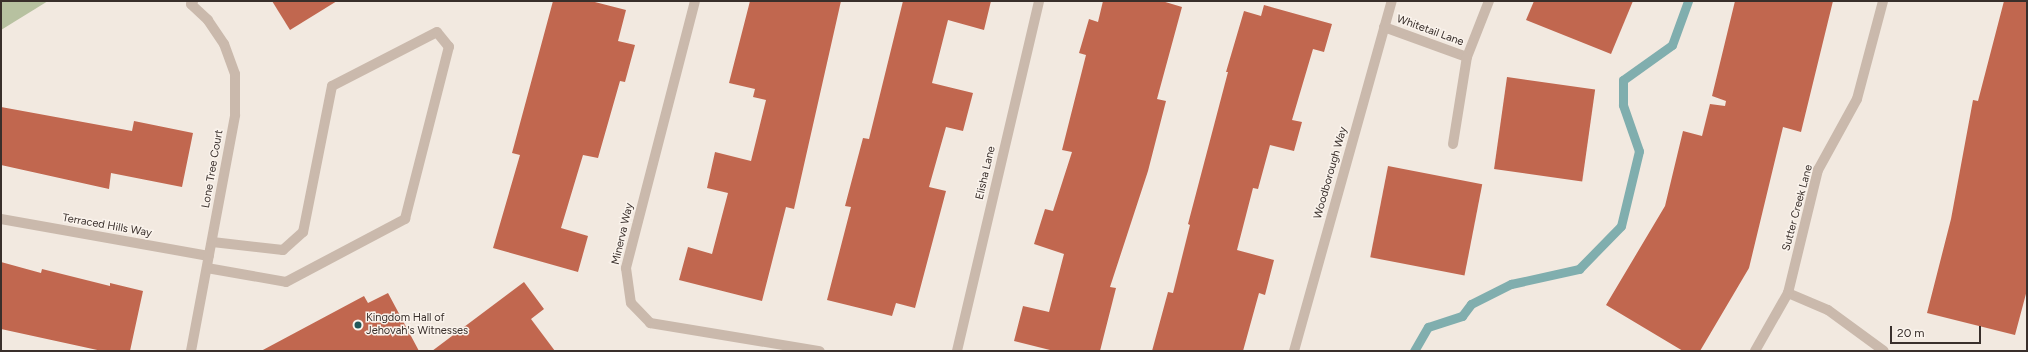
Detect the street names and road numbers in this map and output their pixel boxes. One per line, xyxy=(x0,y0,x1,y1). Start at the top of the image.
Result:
street label: Whitetail Lane xyxy=(1395,13,1465,49)
street label: Woodborough Way xyxy=(1312,125,1350,221)
street label: Lone Tree Court xyxy=(200,129,226,209)
street label: Elisha Lane xyxy=(973,145,999,201)
street label: Sutter Creek Lane xyxy=(1780,163,1816,253)
street label: Minerva Way xyxy=(609,202,637,266)
street label: Terraced Hills Way xyxy=(61,212,153,240)

